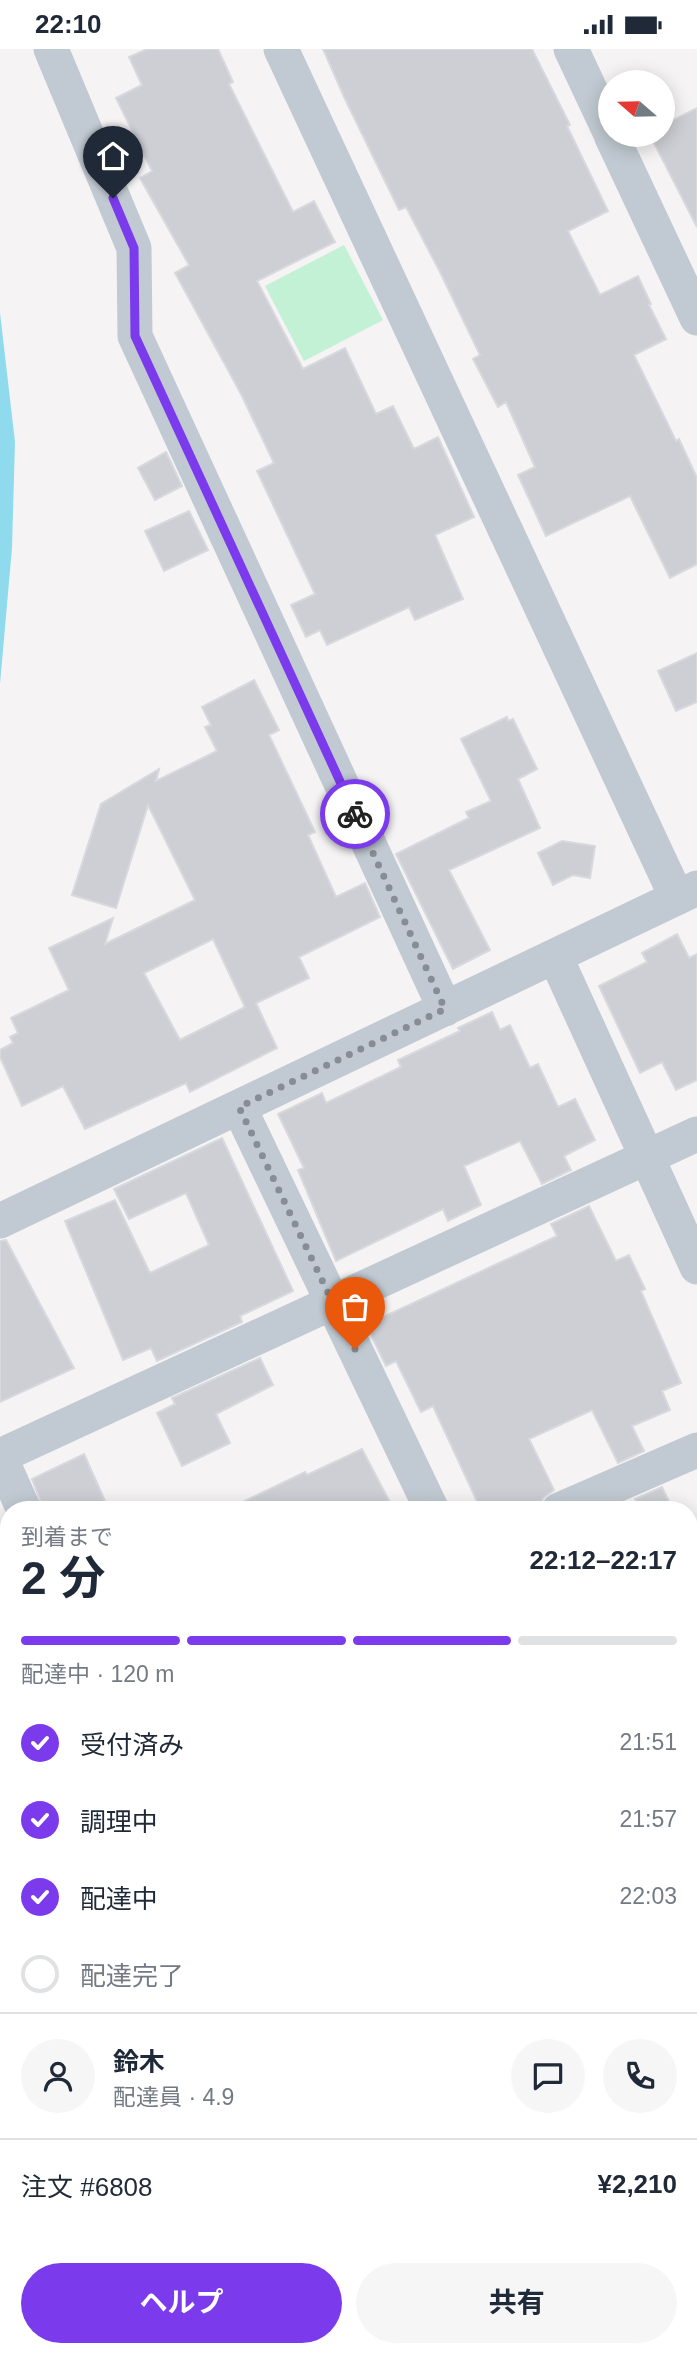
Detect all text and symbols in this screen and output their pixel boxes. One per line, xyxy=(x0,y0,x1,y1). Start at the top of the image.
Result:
text: 22:10 xyxy=(35,9,102,39)
north arrow xyxy=(598,70,676,147)
map controls xyxy=(598,70,675,147)
pin xyxy=(83,126,143,198)
icon: home xyxy=(94,137,132,175)
courier xyxy=(320,779,390,849)
icon: bike xyxy=(336,795,374,833)
pin xyxy=(325,1277,385,1349)
icon: bag xyxy=(336,1288,374,1326)
text: 到着まで xyxy=(21,1524,113,1550)
text: 22:12–22:17 xyxy=(530,1545,677,1575)
text: 2 分 xyxy=(21,1552,105,1604)
text: 配達中 · 120 m xyxy=(21,1661,174,1687)
icon: check xyxy=(21,1724,59,1762)
text: 21:51 xyxy=(619,1729,677,1755)
text: 受付済み xyxy=(80,1730,184,1760)
icon: check xyxy=(21,1801,59,1839)
text: 21:57 xyxy=(619,1806,677,1832)
text: 調理中 xyxy=(80,1807,158,1837)
icon: check xyxy=(21,1878,59,1916)
text: 22:03 xyxy=(619,1883,677,1909)
text: 配達中 xyxy=(80,1884,158,1914)
text: 配達完了 xyxy=(80,1961,184,1991)
button: person xyxy=(21,2039,95,2113)
button: chat xyxy=(511,2039,585,2113)
button: phone xyxy=(603,2039,677,2113)
text: 鈴木 xyxy=(113,2047,165,2077)
text: 配達員 · 4.9 xyxy=(113,2084,234,2110)
text: ¥2,210 xyxy=(597,2169,677,2199)
text: 注文 #6808 xyxy=(21,2172,153,2202)
button: ヘルプ xyxy=(21,2263,342,2343)
button: 共有 xyxy=(356,2263,677,2343)

